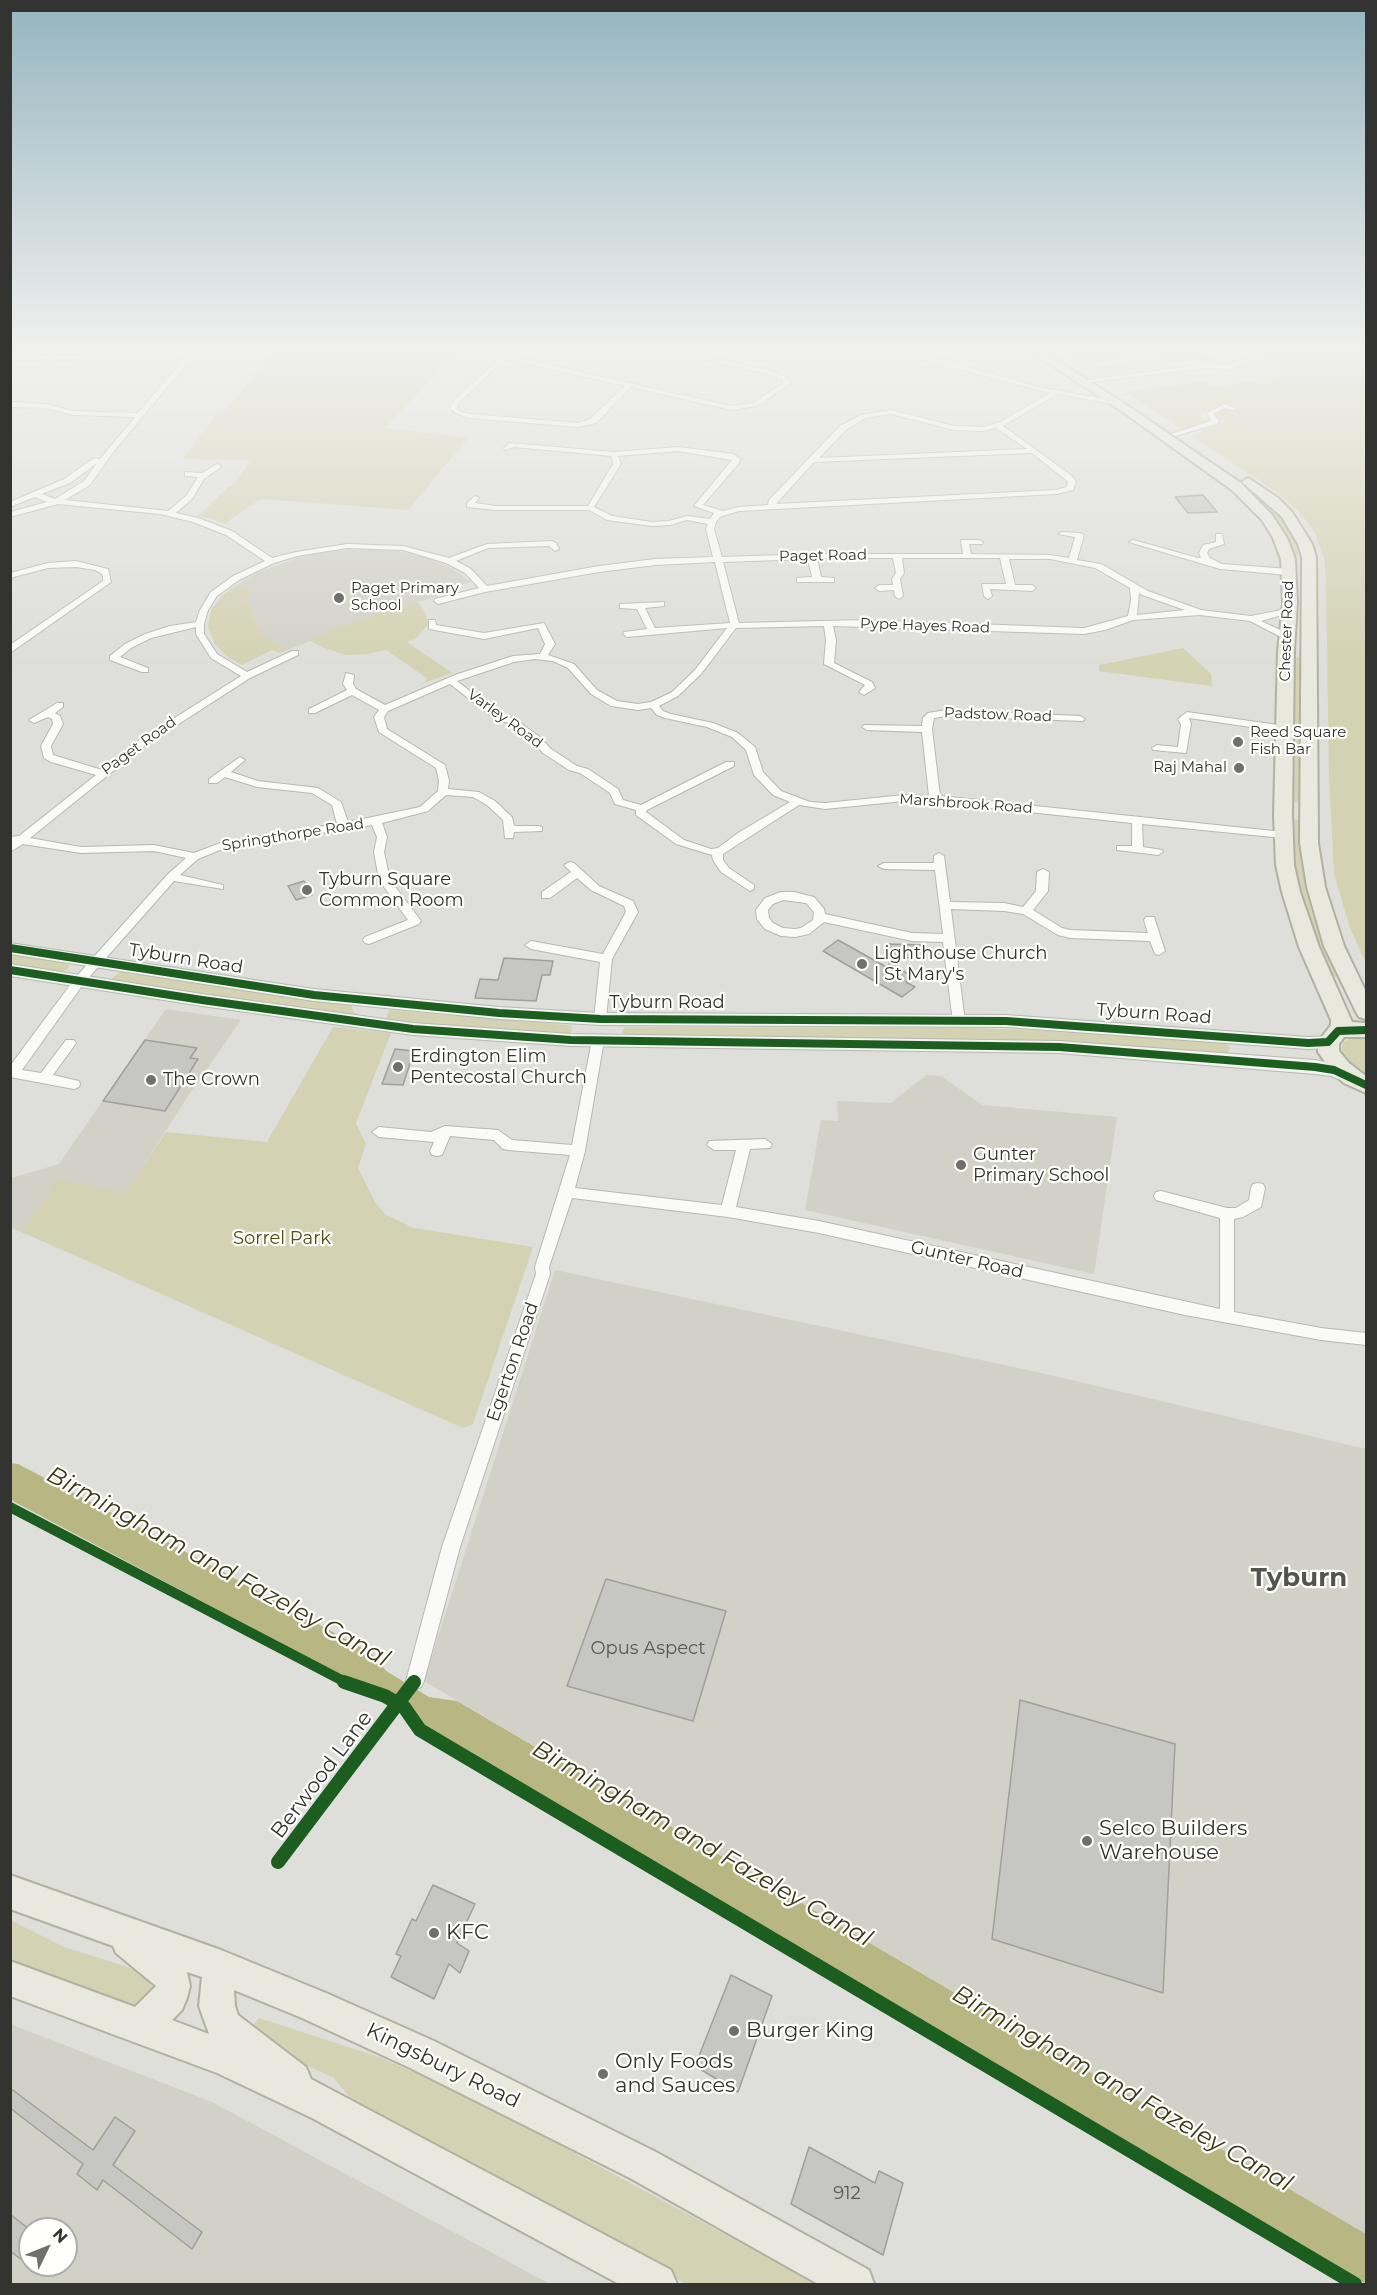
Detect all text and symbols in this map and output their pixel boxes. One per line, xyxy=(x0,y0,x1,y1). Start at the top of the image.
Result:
street label: Paget Road xyxy=(779,546,867,566)
place label: Paget Primary School xyxy=(351,580,459,615)
street label: Chester Road xyxy=(1276,580,1298,682)
marker: Paget Primary School xyxy=(332,591,346,605)
street label: Pype Hayes Road xyxy=(860,615,990,637)
street label: Varley Road xyxy=(464,686,546,752)
street label: Padstow Road xyxy=(944,704,1052,726)
street label: Paget Road xyxy=(98,713,180,779)
place label: Reed Square Fish Bar xyxy=(1250,724,1346,759)
marker: Reed Square Fish Bar xyxy=(1231,735,1245,749)
place label: Raj Mahal xyxy=(1153,759,1227,777)
marker: Raj Mahal xyxy=(1232,761,1246,775)
street label: Marshbrook Road xyxy=(899,790,1033,818)
street label: Springthorpe Road xyxy=(221,815,365,855)
place label: Tyburn Square Common Room xyxy=(319,869,464,912)
marker: Tyburn Square Common Room xyxy=(300,883,314,897)
street label: Tyburn Road xyxy=(127,939,245,979)
place label: Lighthouse Church | St Mary's xyxy=(874,943,1047,986)
marker: Lighthouse Church | St Mary's xyxy=(855,957,869,971)
street label: Tyburn Road xyxy=(609,992,725,1014)
street label: Tyburn Road xyxy=(1096,999,1212,1029)
place label: Erdington Elim Pentecostal Church xyxy=(410,1046,587,1088)
marker: Erdington Elim Pentecostal Church xyxy=(391,1060,405,1074)
place label: The Crown xyxy=(163,1069,260,1091)
marker: The Crown xyxy=(144,1073,158,1087)
place label: Gunter Primary School xyxy=(973,1144,1109,1186)
marker: Gunter Primary School xyxy=(954,1158,968,1172)
park label: Sorrel Park xyxy=(233,1228,331,1250)
street label: Gunter Road xyxy=(909,1237,1025,1283)
street label: Egerton Road xyxy=(482,1299,544,1425)
water label: Birmingham and Fazeley Canal xyxy=(42,1460,394,1674)
district label: Tyburn xyxy=(1251,1562,1347,1594)
house number: Opus Aspect xyxy=(590,1638,706,1660)
street label: Berwood Lane xyxy=(266,1706,378,1844)
water label: Birmingham and Fazeley Canal xyxy=(527,1735,877,1953)
place label: Selco Builders Warehouse xyxy=(1099,1816,1247,1866)
marker: Selco Builders Warehouse xyxy=(1080,1834,1094,1848)
place label: KFC xyxy=(446,1920,489,1946)
marker: KFC xyxy=(427,1926,441,1940)
water label: Birmingham and Fazeley Canal xyxy=(947,1980,1297,2198)
street label: Kingsbury Road xyxy=(362,2018,524,2114)
place label: Burger King xyxy=(746,2018,874,2044)
marker: Burger King xyxy=(727,2024,741,2038)
place label: Only Foods and Sauces xyxy=(615,2049,735,2099)
marker: Only Foods and Sauces xyxy=(596,2067,610,2081)
house number: 912 xyxy=(833,2183,861,2205)
north arrow xyxy=(18,2217,78,2277)
text: N xyxy=(49,2225,71,2247)

